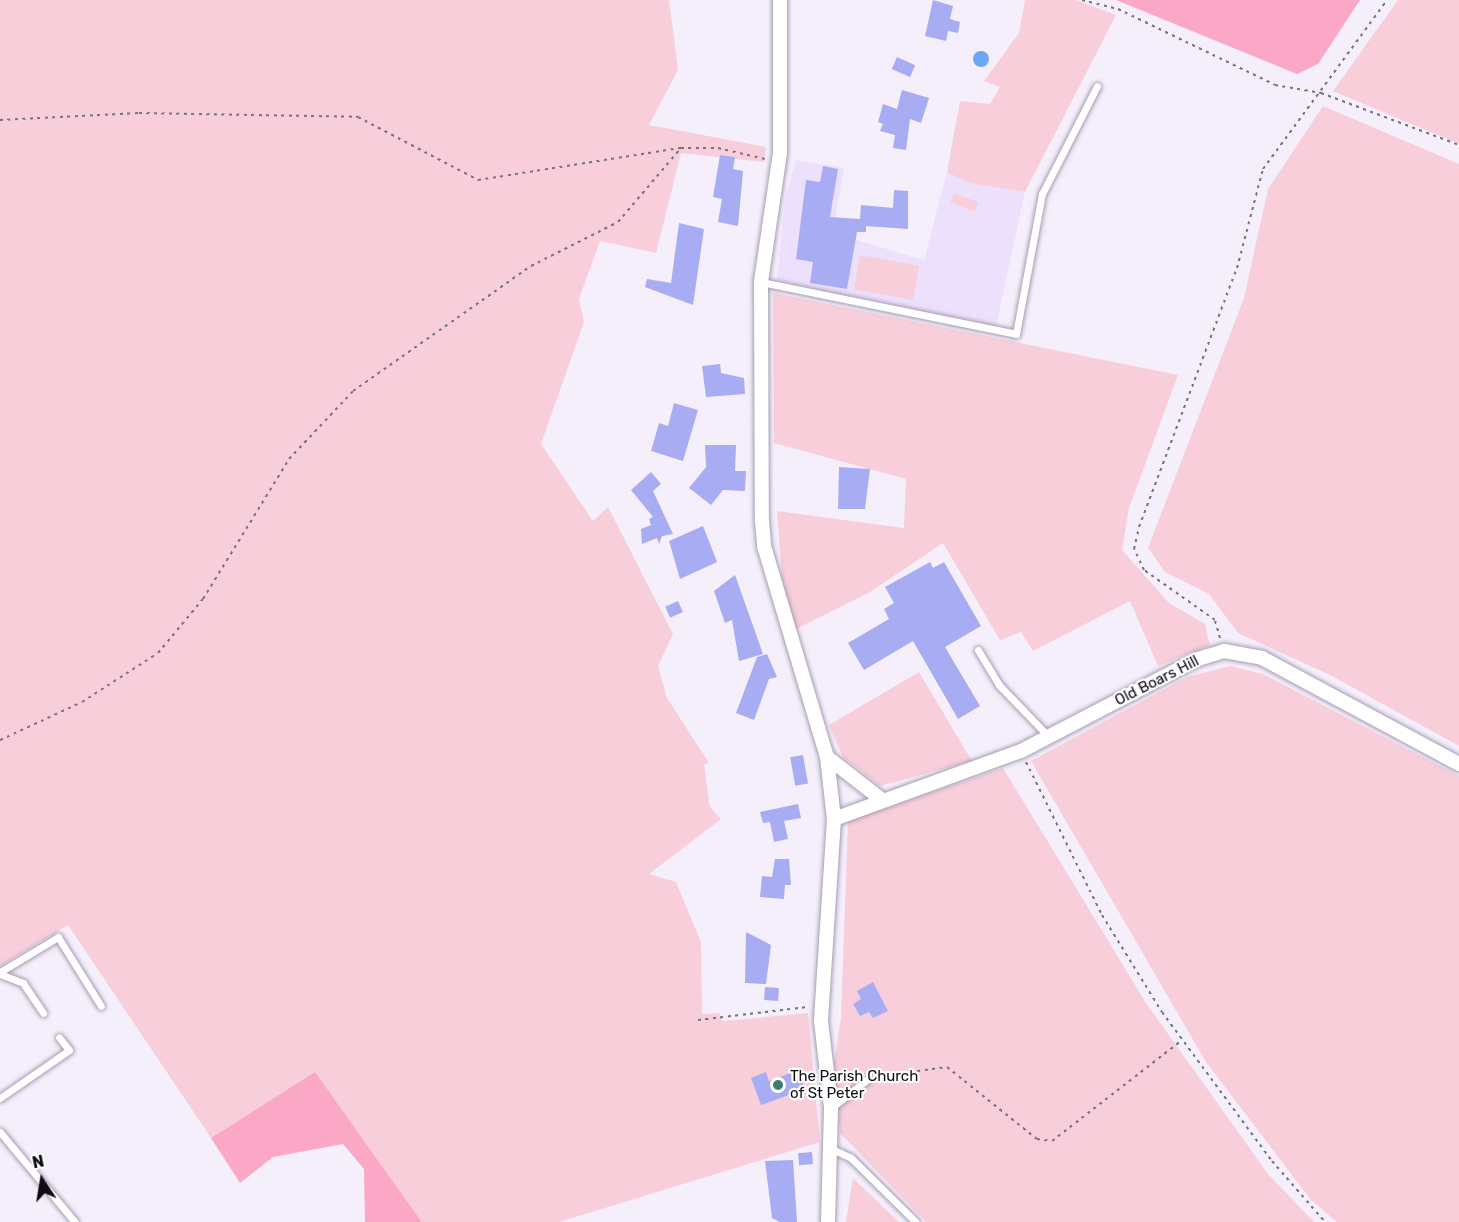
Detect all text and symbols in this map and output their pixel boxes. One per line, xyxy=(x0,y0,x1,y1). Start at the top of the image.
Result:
street label: Old Boars Hill xyxy=(1112,652,1202,710)
place label: The Parish Church of St Peter xyxy=(790,1067,918,1102)
marker: The Parish Church of St Peter xyxy=(771,1078,785,1092)
north arrow xyxy=(12,1150,72,1210)
text: N xyxy=(31,1151,46,1172)

